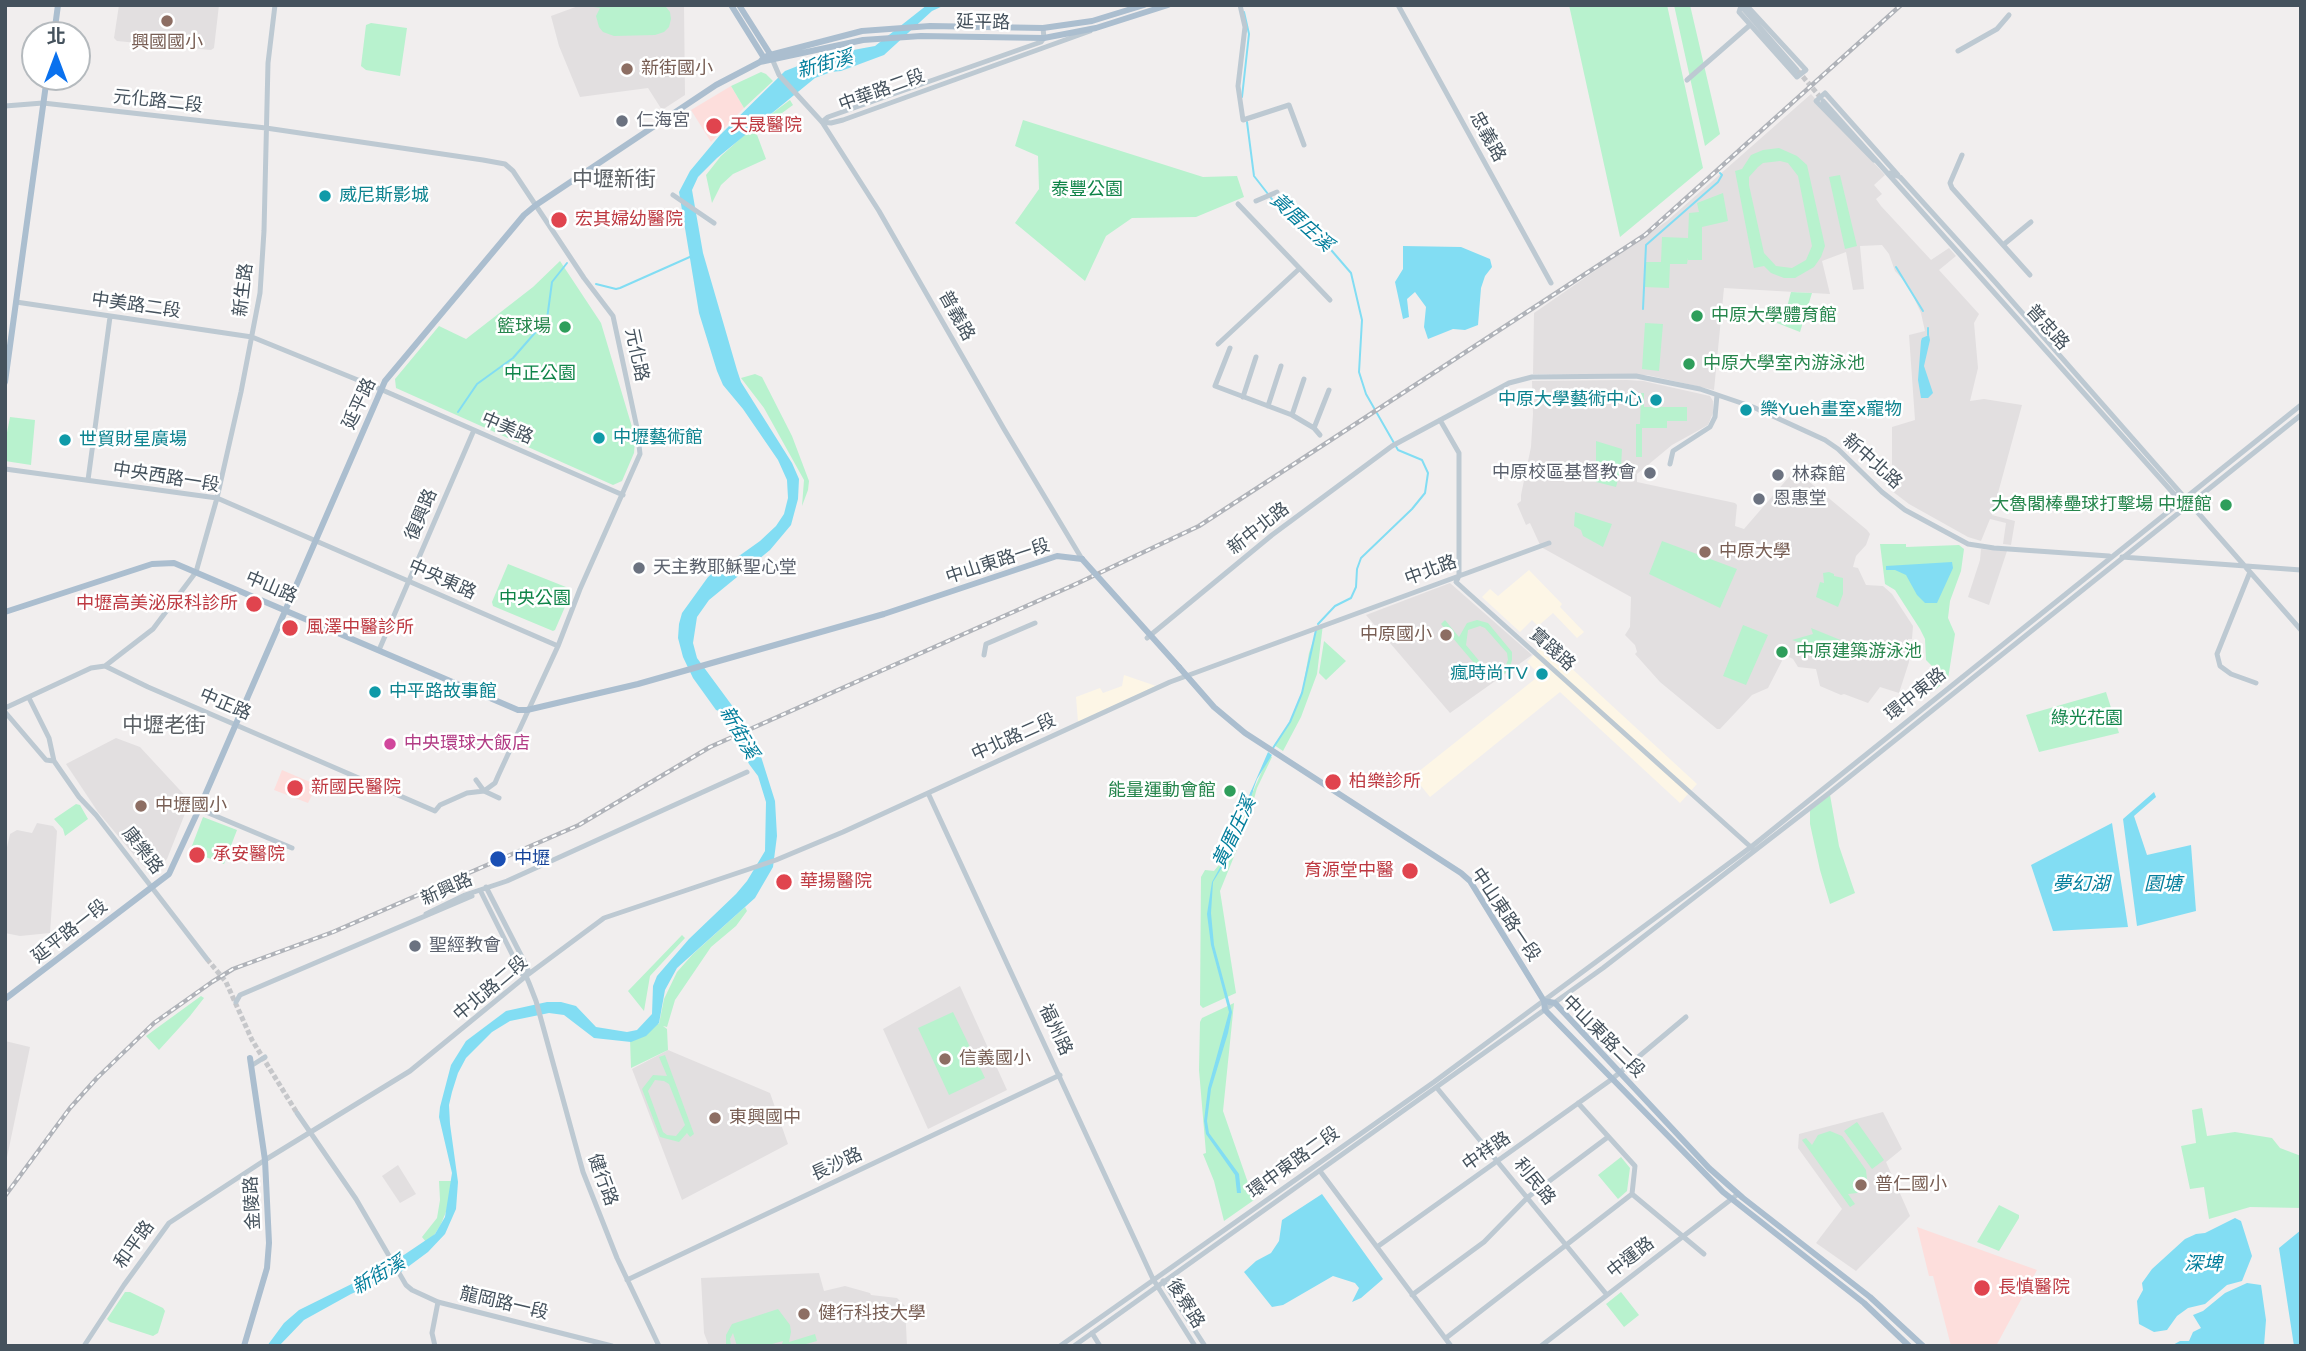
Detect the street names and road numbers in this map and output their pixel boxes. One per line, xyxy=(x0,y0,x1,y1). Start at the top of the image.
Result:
street label: 延平路 xyxy=(956,12,1010,34)
street label: 中華路二段 xyxy=(836,65,928,117)
street label: 元化路二段 xyxy=(112,87,204,117)
street label: 忠義路 xyxy=(1464,108,1510,166)
street label: 新生路 xyxy=(230,262,258,318)
street label: 普義路 xyxy=(933,287,979,345)
street label: 中美路二段 xyxy=(90,289,182,323)
street label: 普忠路 xyxy=(2021,301,2073,355)
street label: 元化路 xyxy=(620,326,652,384)
street label: 延平路 xyxy=(339,375,381,433)
street label: 中美路 xyxy=(478,409,536,449)
street label: 新中北路 xyxy=(1838,430,1906,494)
street label: 中央西路一段 xyxy=(111,459,221,497)
street label: 復興路 xyxy=(402,486,442,544)
street label: 新中北路 xyxy=(1224,498,1294,560)
street label: 中山東路一段 xyxy=(943,535,1053,589)
street label: 中北路 xyxy=(1402,552,1460,590)
street label: 中央東路 xyxy=(405,555,479,605)
street label: 中山路 xyxy=(242,568,300,608)
street label: 實踐路 xyxy=(1525,624,1579,676)
street label: 環中東路 xyxy=(1881,664,1951,726)
street label: 中正路 xyxy=(196,685,254,725)
street label: 中北路二段 xyxy=(968,710,1060,766)
street label: 康樂路 xyxy=(117,823,167,879)
street label: 中山東路一段 xyxy=(1466,864,1544,966)
street label: 新興路 xyxy=(418,869,476,911)
street label: 延平路一段 xyxy=(28,896,112,968)
street label: 中北路二段 xyxy=(450,952,532,1026)
street label: 中山東路二段 xyxy=(1557,991,1649,1083)
street label: 福州路 xyxy=(1034,1001,1076,1059)
street label: 環中東路二段 xyxy=(1244,1123,1344,1203)
street label: 中祥路 xyxy=(1459,1128,1515,1176)
street label: 長沙路 xyxy=(808,1144,866,1186)
street label: 健行路 xyxy=(583,1151,621,1209)
street label: 利民路 xyxy=(1509,1154,1559,1210)
street label: 金陵路 xyxy=(241,1175,265,1231)
street label: 和平路 xyxy=(110,1217,160,1273)
street label: 中運路 xyxy=(1603,1233,1659,1283)
street label: 後寮路 xyxy=(1162,1275,1208,1333)
street label: 龍岡路一段 xyxy=(458,1283,550,1325)

